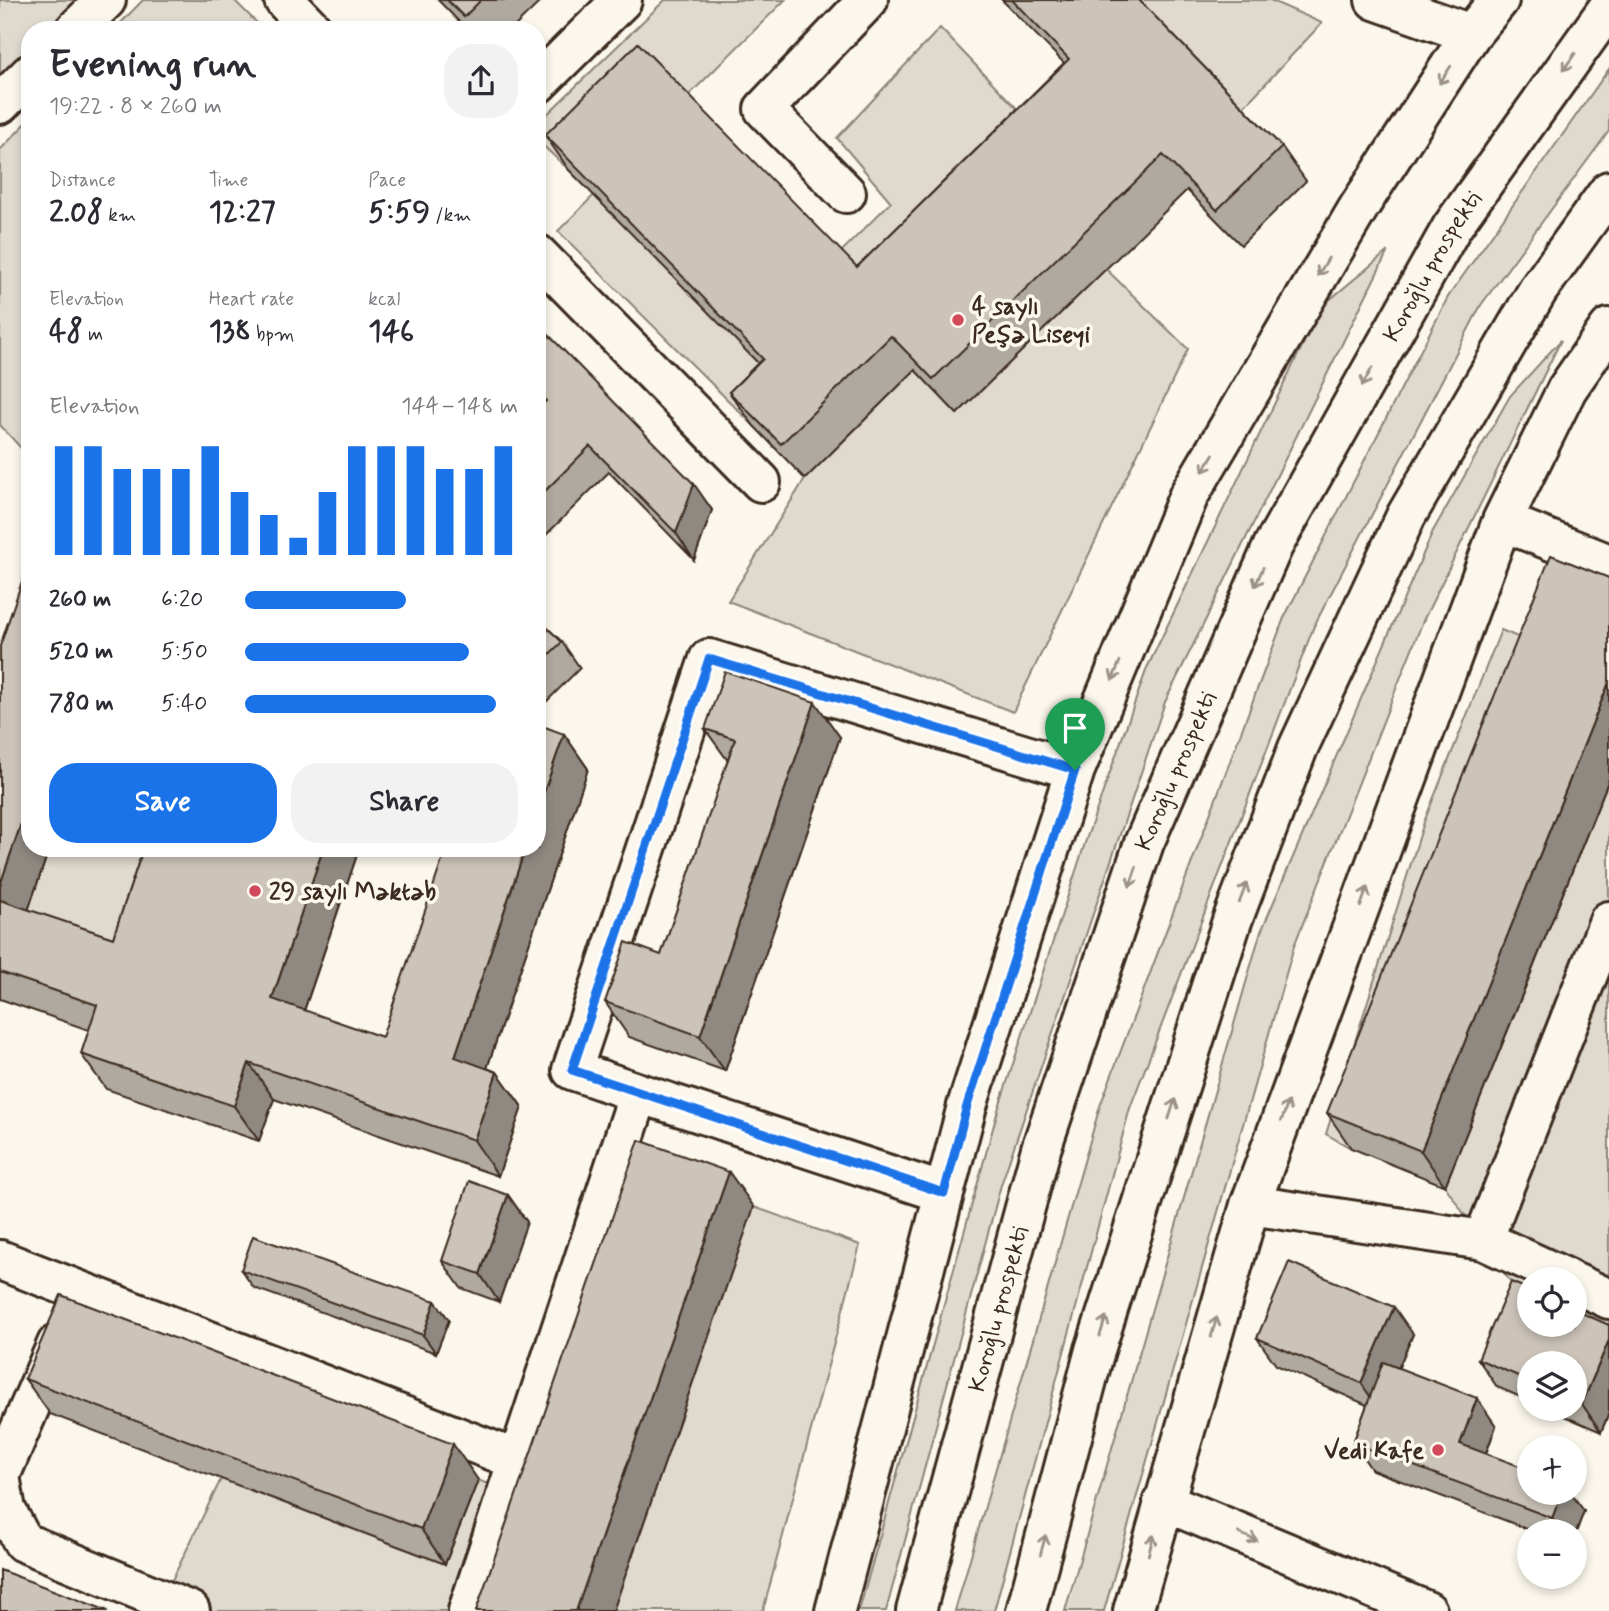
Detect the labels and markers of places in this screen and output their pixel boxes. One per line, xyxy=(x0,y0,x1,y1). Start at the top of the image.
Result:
place label: 4 saylı Peşə Liseyi xyxy=(972,292,1090,351)
marker: 4 saylı Peşə Liseyi xyxy=(950,312,966,328)
pin xyxy=(1045,698,1105,770)
place label: 29 saylı Məktəb xyxy=(269,877,436,908)
marker: 29 saylı Məktəb xyxy=(247,883,263,899)
place label: Vedi Kafe xyxy=(1324,1436,1424,1467)
marker: Vedi Kafe xyxy=(1430,1442,1446,1458)

